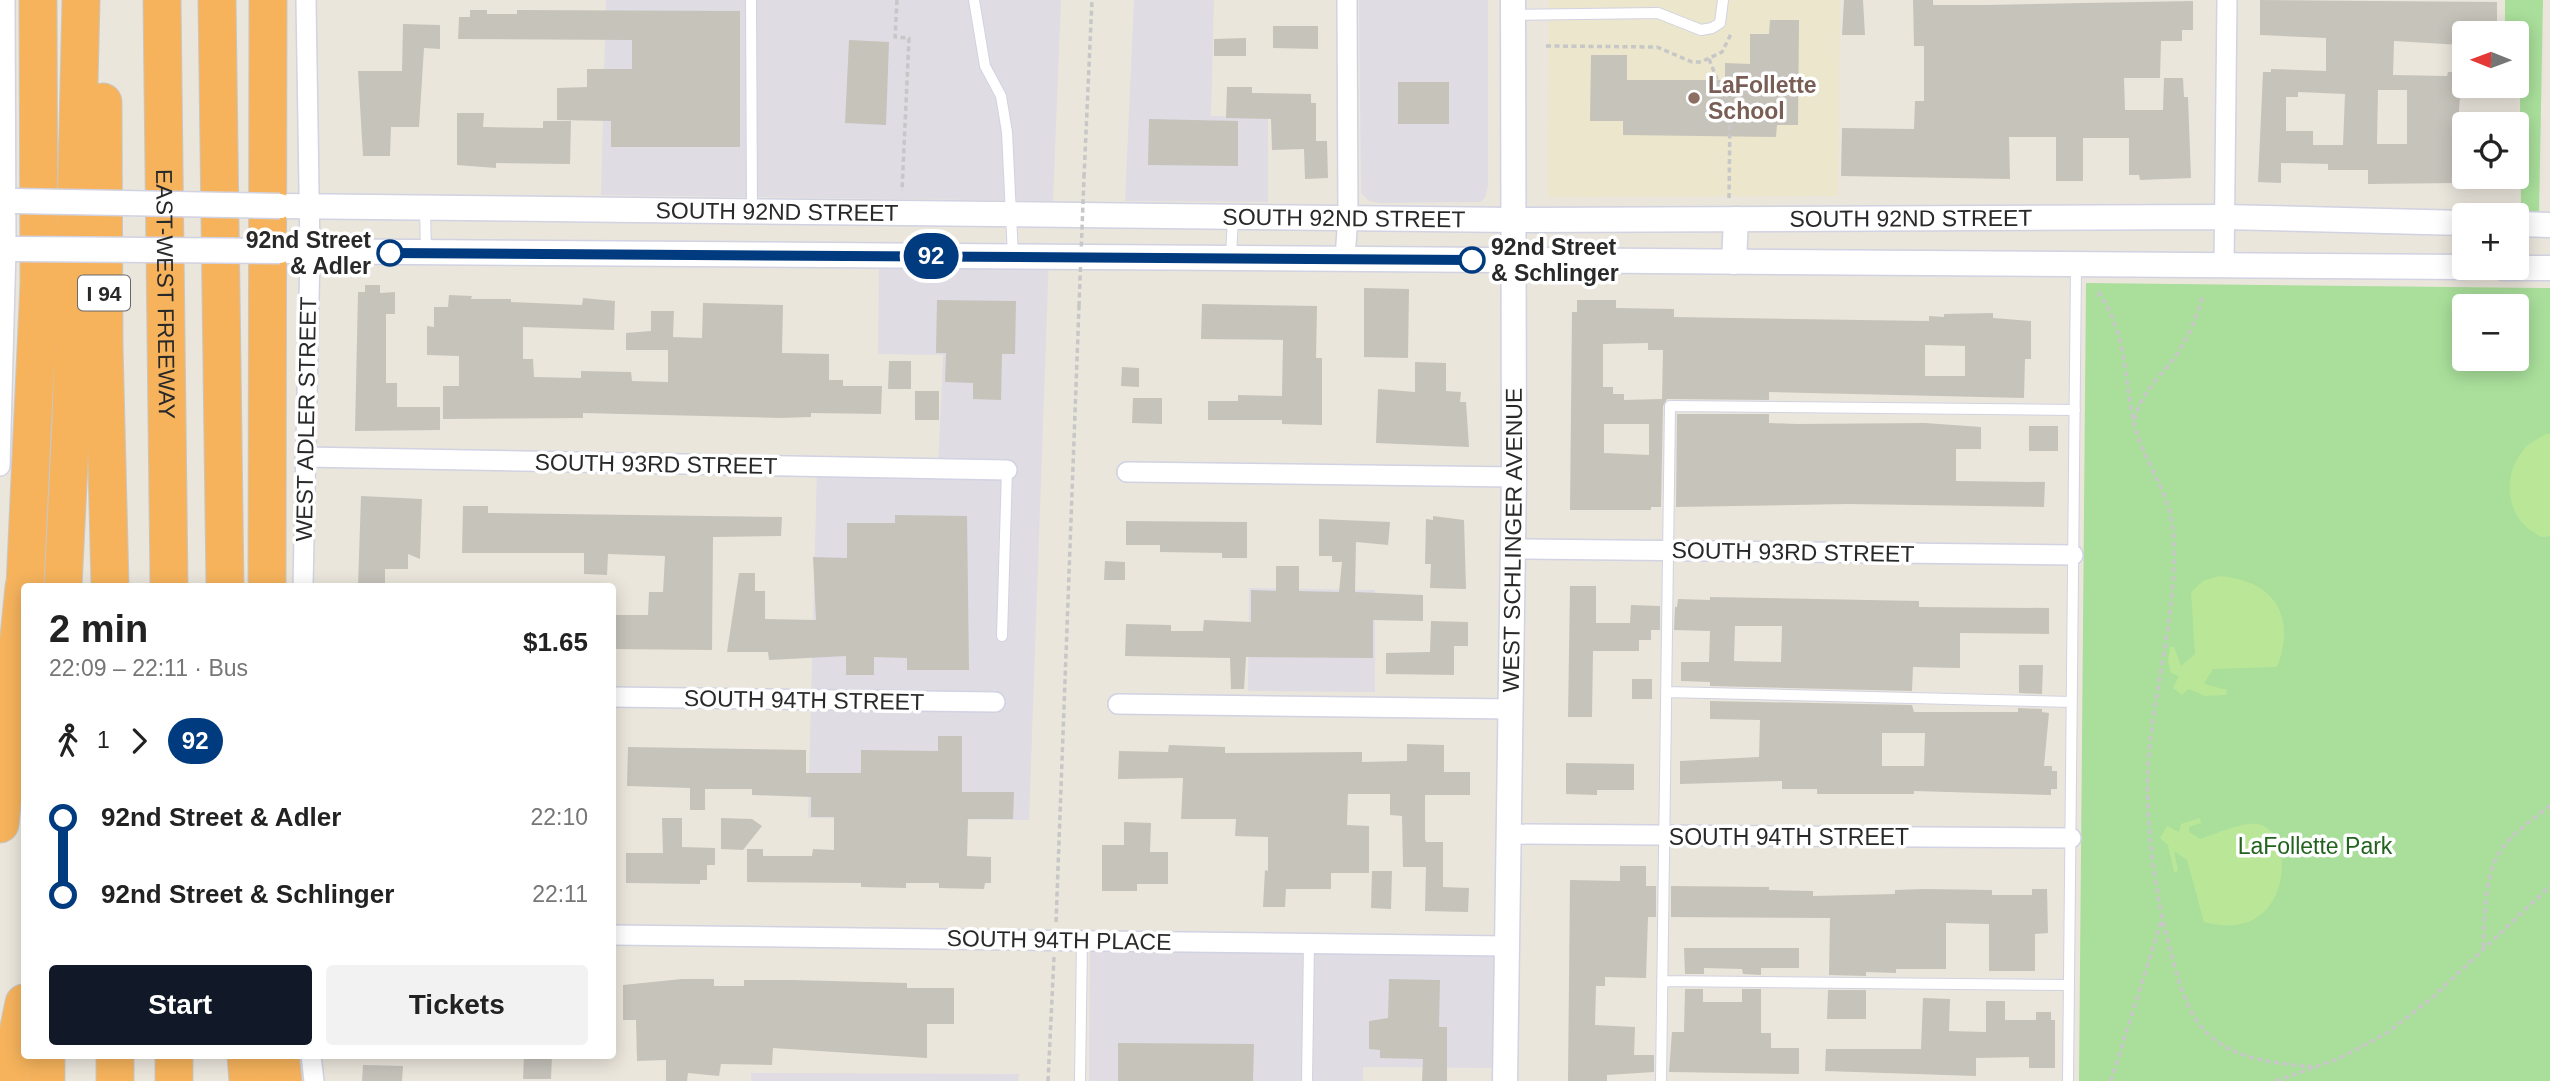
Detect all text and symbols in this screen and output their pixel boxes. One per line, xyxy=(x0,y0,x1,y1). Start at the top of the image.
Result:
north arrow xyxy=(2452,21,2529,98)
map controls xyxy=(2452,21,2529,371)
place label: LaFollette School xyxy=(1708,72,1817,124)
marker: LaFollette School xyxy=(1686,90,1702,106)
button: locate xyxy=(2452,112,2529,189)
street label: EAST-WEST FREEWAY xyxy=(151,169,180,419)
street label: SOUTH 92ND STREET xyxy=(655,197,899,226)
button: + xyxy=(2452,203,2529,280)
street label: SOUTH 92ND STREET xyxy=(1222,204,1466,232)
street label: SOUTH 92ND STREET xyxy=(1789,205,2032,232)
place label: 92nd Street & Adler xyxy=(246,227,371,279)
line badge: 92 xyxy=(900,233,962,279)
place label: 92nd Street & Schlinger xyxy=(1491,234,1619,286)
marker: 92nd Street & Adler xyxy=(377,240,403,266)
text: 92 xyxy=(918,242,944,269)
marker: 92nd Street & Schlinger xyxy=(1459,247,1485,273)
road number: I 94 xyxy=(78,276,130,310)
button: − xyxy=(2452,294,2529,371)
street label: WEST ADLER STREET xyxy=(291,296,321,542)
street label: WEST SCHLINGER AVENUE xyxy=(1498,388,1527,693)
street label: SOUTH 93RD STREET xyxy=(534,449,778,479)
street label: SOUTH 93RD STREET xyxy=(1671,537,1915,567)
text: 2 min xyxy=(49,608,148,650)
text: $1.65 xyxy=(523,627,588,657)
text: 22:09 – 22:11 · Bus xyxy=(49,655,248,681)
street label: SOUTH 94TH STREET xyxy=(684,685,924,715)
icon: walk xyxy=(49,722,87,760)
icon: forward xyxy=(120,722,158,760)
text: 1 xyxy=(97,727,110,753)
text: 92 xyxy=(182,727,209,754)
text: 92nd Street & Adler xyxy=(101,802,341,832)
text: 22:10 xyxy=(530,804,588,830)
street label: SOUTH 94TH STREET xyxy=(1669,824,1909,850)
park label: LaFollette Park xyxy=(2238,833,2393,859)
text: 92nd Street & Schlinger xyxy=(101,879,394,909)
text: 22:11 xyxy=(532,881,588,907)
street label: SOUTH 94TH PLACE xyxy=(946,925,1172,955)
button: Start xyxy=(49,965,312,1045)
button: Tickets xyxy=(326,965,588,1045)

